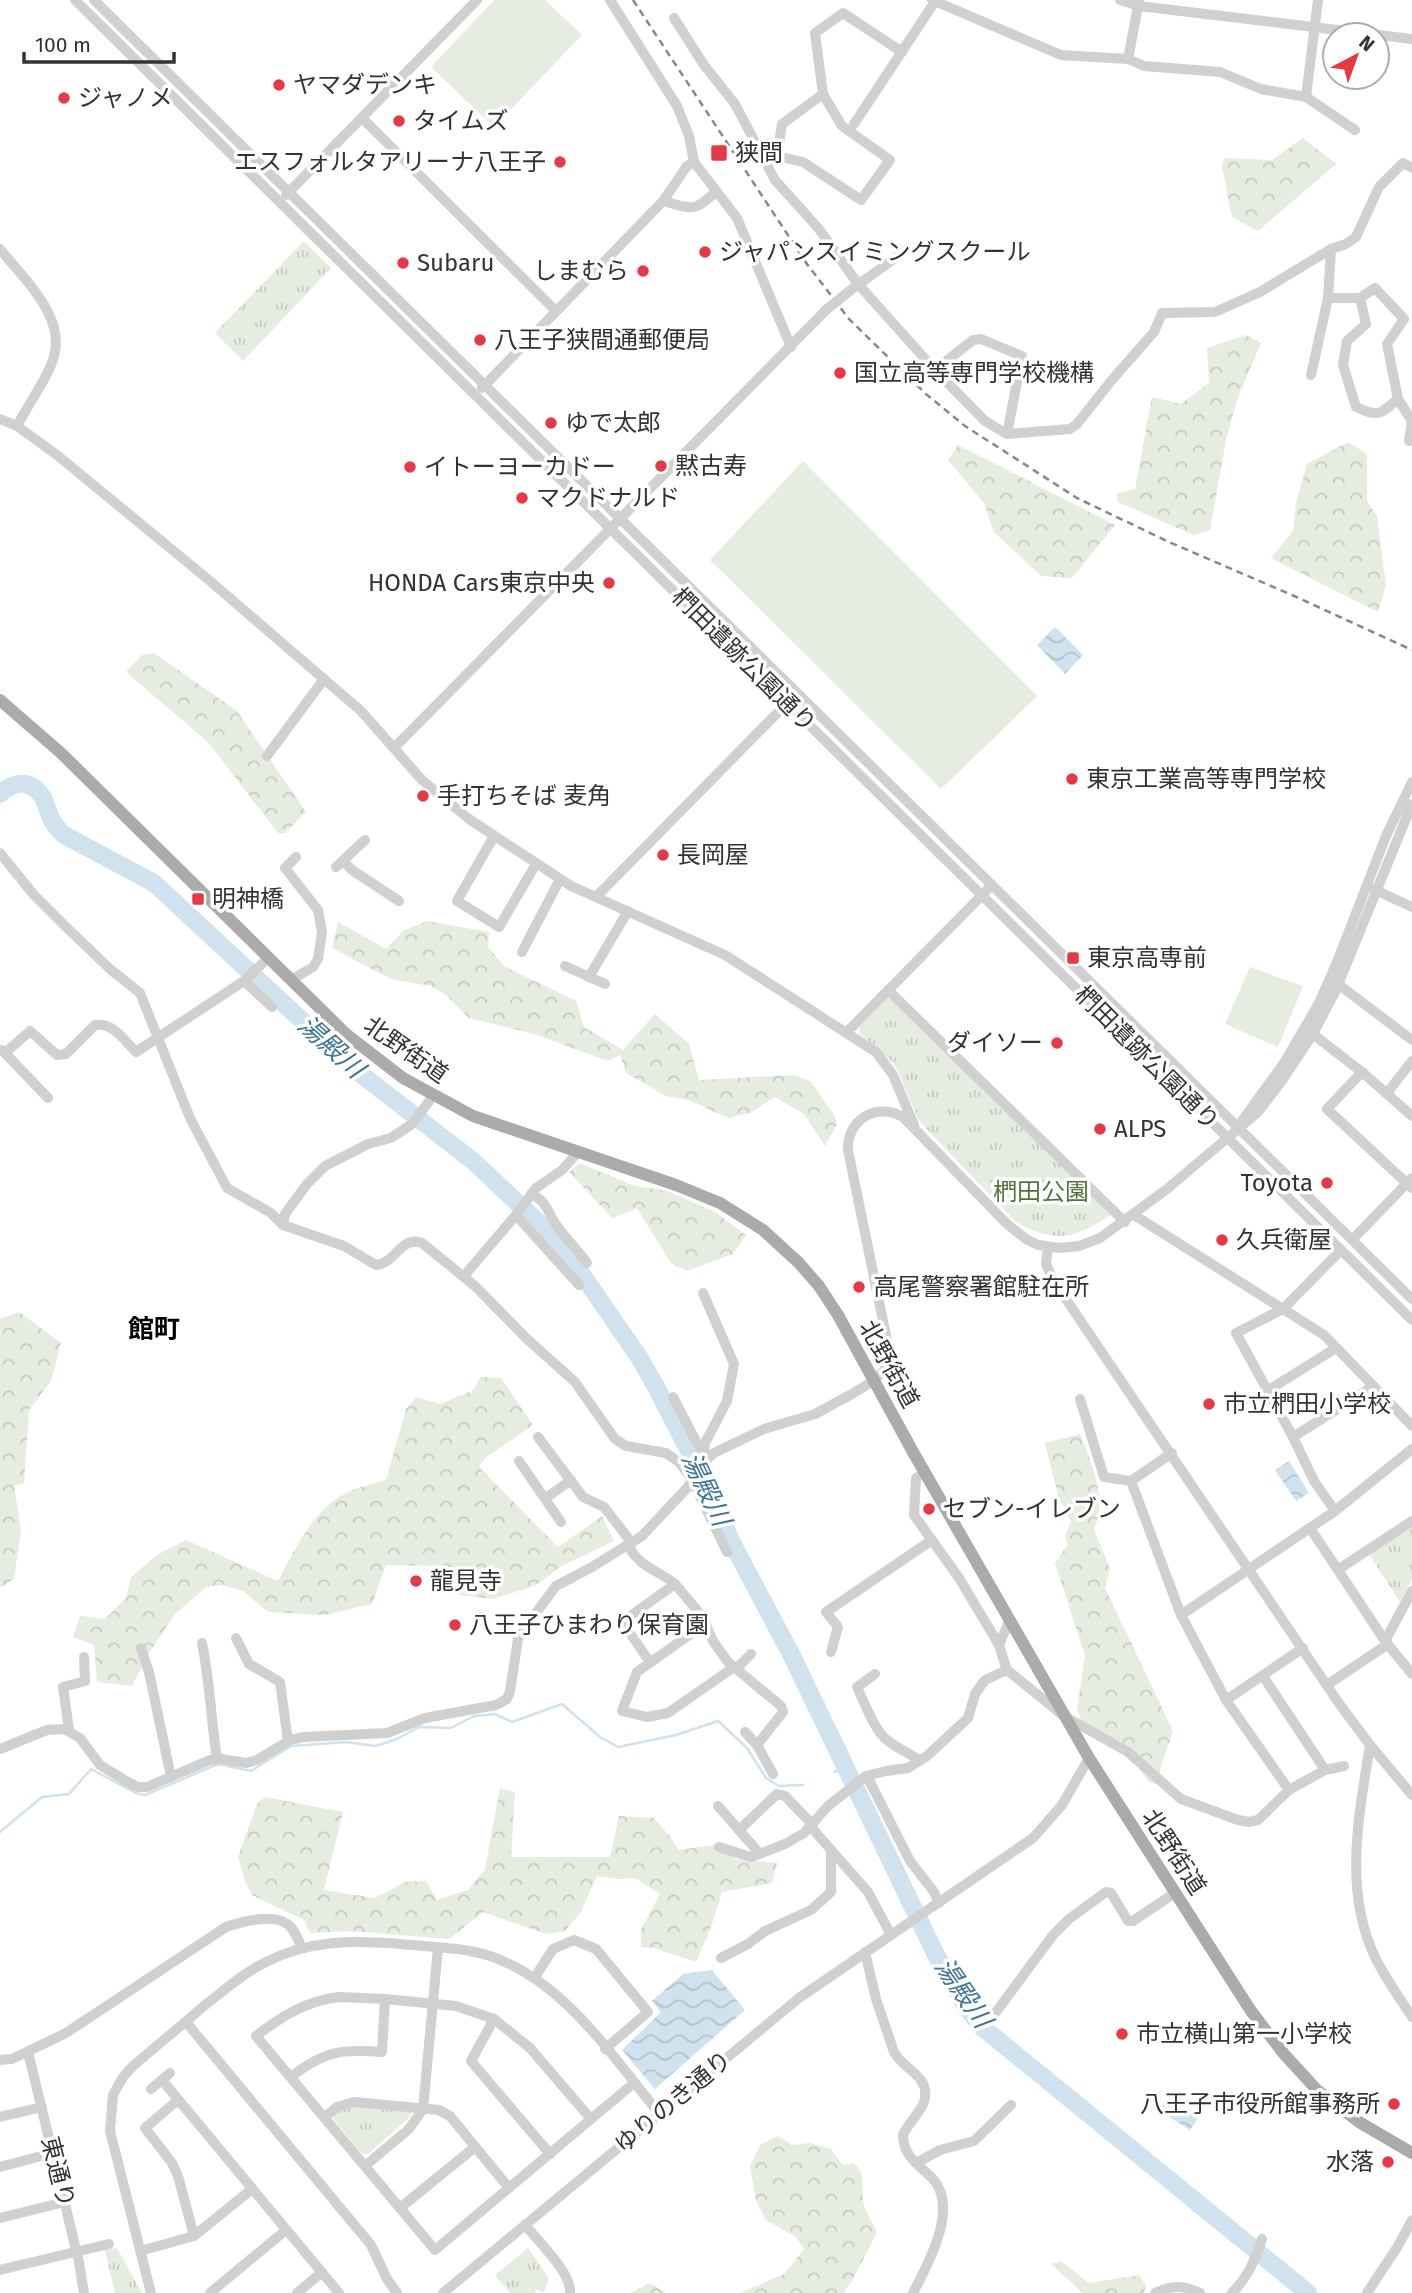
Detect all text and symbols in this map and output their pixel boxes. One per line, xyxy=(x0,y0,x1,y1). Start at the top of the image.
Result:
scale bar xyxy=(24,21,175,65)
north arrow xyxy=(1321,21,1391,91)
text: N xyxy=(1355,31,1379,56)
text: 100 m xyxy=(35,32,91,58)
place label: ヤマダデンキ xyxy=(293,71,437,99)
marker: ヤマダデンキ xyxy=(271,77,287,93)
place label: ジャノメ xyxy=(78,84,173,112)
marker: ジャノメ xyxy=(56,90,72,106)
place label: タイムズ xyxy=(413,107,509,135)
marker: タイムズ xyxy=(391,113,407,129)
place label: 狭間 xyxy=(735,139,783,167)
marker: 狭間 xyxy=(709,143,729,163)
place label: エスフォルタアリーナ八王子 xyxy=(234,148,546,176)
marker: エスフォルタアリーナ八王子 xyxy=(552,154,568,170)
place label: ジャパンスイミングスクール xyxy=(719,238,1031,266)
marker: ジャパンスイミングスクール xyxy=(697,244,713,260)
place label: Subaru xyxy=(417,249,494,277)
marker: Subaru xyxy=(395,255,411,271)
place label: しまむら xyxy=(533,257,629,285)
marker: しまむら xyxy=(635,263,651,279)
place label: 八王子狭間通郵便局 xyxy=(494,326,710,354)
marker: 八王子狭間通郵便局 xyxy=(472,332,488,348)
place label: 国立高等専門学校機構 xyxy=(854,359,1094,387)
marker: 国立高等専門学校機構 xyxy=(832,365,848,381)
place label: ゆで太郎 xyxy=(565,409,661,437)
marker: ゆで太郎 xyxy=(543,415,559,431)
place label: 黙古寿 xyxy=(675,452,747,480)
place label: イトーヨーカドー xyxy=(424,453,616,481)
marker: 黙古寿 xyxy=(653,458,669,474)
marker: イトーヨーカドー xyxy=(402,459,418,475)
place label: マクドナルド xyxy=(536,484,680,512)
marker: マクドナルド xyxy=(514,490,530,506)
place label: HONDA Cars東京中央 xyxy=(368,569,595,597)
marker: HONDA Cars東京中央 xyxy=(601,575,617,591)
street label: 椚田遺跡公園通り xyxy=(666,582,822,738)
place label: 東京工業高等専門学校 xyxy=(1086,765,1326,793)
marker: 東京工業高等専門学校 xyxy=(1064,771,1080,787)
place label: 手打ちそば 麦角 xyxy=(437,782,611,810)
marker: 手打ちそば 麦角 xyxy=(415,788,431,804)
place label: 長岡屋 xyxy=(677,841,749,869)
marker: 長岡屋 xyxy=(655,847,671,863)
place label: 明神橋 xyxy=(212,885,284,913)
marker: 明神橋 xyxy=(190,891,206,907)
place label: 東京高専前 xyxy=(1087,944,1207,972)
marker: 東京高専前 xyxy=(1065,950,1081,966)
street label: 椚田遺跡公園通り xyxy=(1069,980,1225,1136)
water label: 湯殿川 xyxy=(292,1009,373,1087)
street label: 北野街道 xyxy=(359,1011,453,1089)
place label: ダイソー xyxy=(947,1029,1043,1057)
marker: ダイソー xyxy=(1049,1035,1065,1051)
place label: ALPS xyxy=(1114,1115,1166,1143)
marker: ALPS xyxy=(1092,1121,1108,1137)
place label: Toyota xyxy=(1241,1169,1313,1197)
marker: Toyota xyxy=(1319,1175,1335,1191)
park label: 椚田公園 xyxy=(993,1178,1089,1206)
place label: 久兵衛屋 xyxy=(1236,1226,1332,1254)
marker: 久兵衛屋 xyxy=(1214,1232,1230,1248)
place label: 高尾警察署館駐在所 xyxy=(873,1273,1089,1301)
marker: 高尾警察署館駐在所 xyxy=(851,1279,867,1295)
district label: 館町 xyxy=(128,1314,180,1345)
street label: 北野街道 xyxy=(853,1315,925,1413)
place label: 市立椚田小学校 xyxy=(1223,1390,1391,1418)
marker: 市立椚田小学校 xyxy=(1201,1396,1217,1412)
water label: 湯殿川 xyxy=(675,1447,738,1534)
place label: セブン-イレブン xyxy=(943,1495,1121,1523)
marker: セブン-イレブン xyxy=(921,1501,937,1517)
place label: 龍見寺 xyxy=(430,1567,502,1595)
marker: 龍見寺 xyxy=(408,1573,424,1589)
place label: 八王子ひまわり保育園 xyxy=(469,1611,709,1639)
marker: 八王子ひまわり保育園 xyxy=(447,1617,463,1633)
street label: 北野街道 xyxy=(1136,1804,1212,1900)
water label: 湯殿川 xyxy=(928,1952,1000,2036)
place label: 市立横山第一小学校 xyxy=(1136,2020,1352,2048)
marker: 市立横山第一小学校 xyxy=(1114,2026,1130,2042)
street label: ゆりのき通り xyxy=(609,2045,737,2159)
place label: 八王子市役所館事務所 xyxy=(1140,2090,1380,2118)
marker: 八王子市役所館事務所 xyxy=(1386,2096,1402,2112)
street label: 東通り xyxy=(36,2134,80,2210)
place label: 水落 xyxy=(1326,2148,1374,2176)
marker: 水落 xyxy=(1380,2154,1396,2170)

